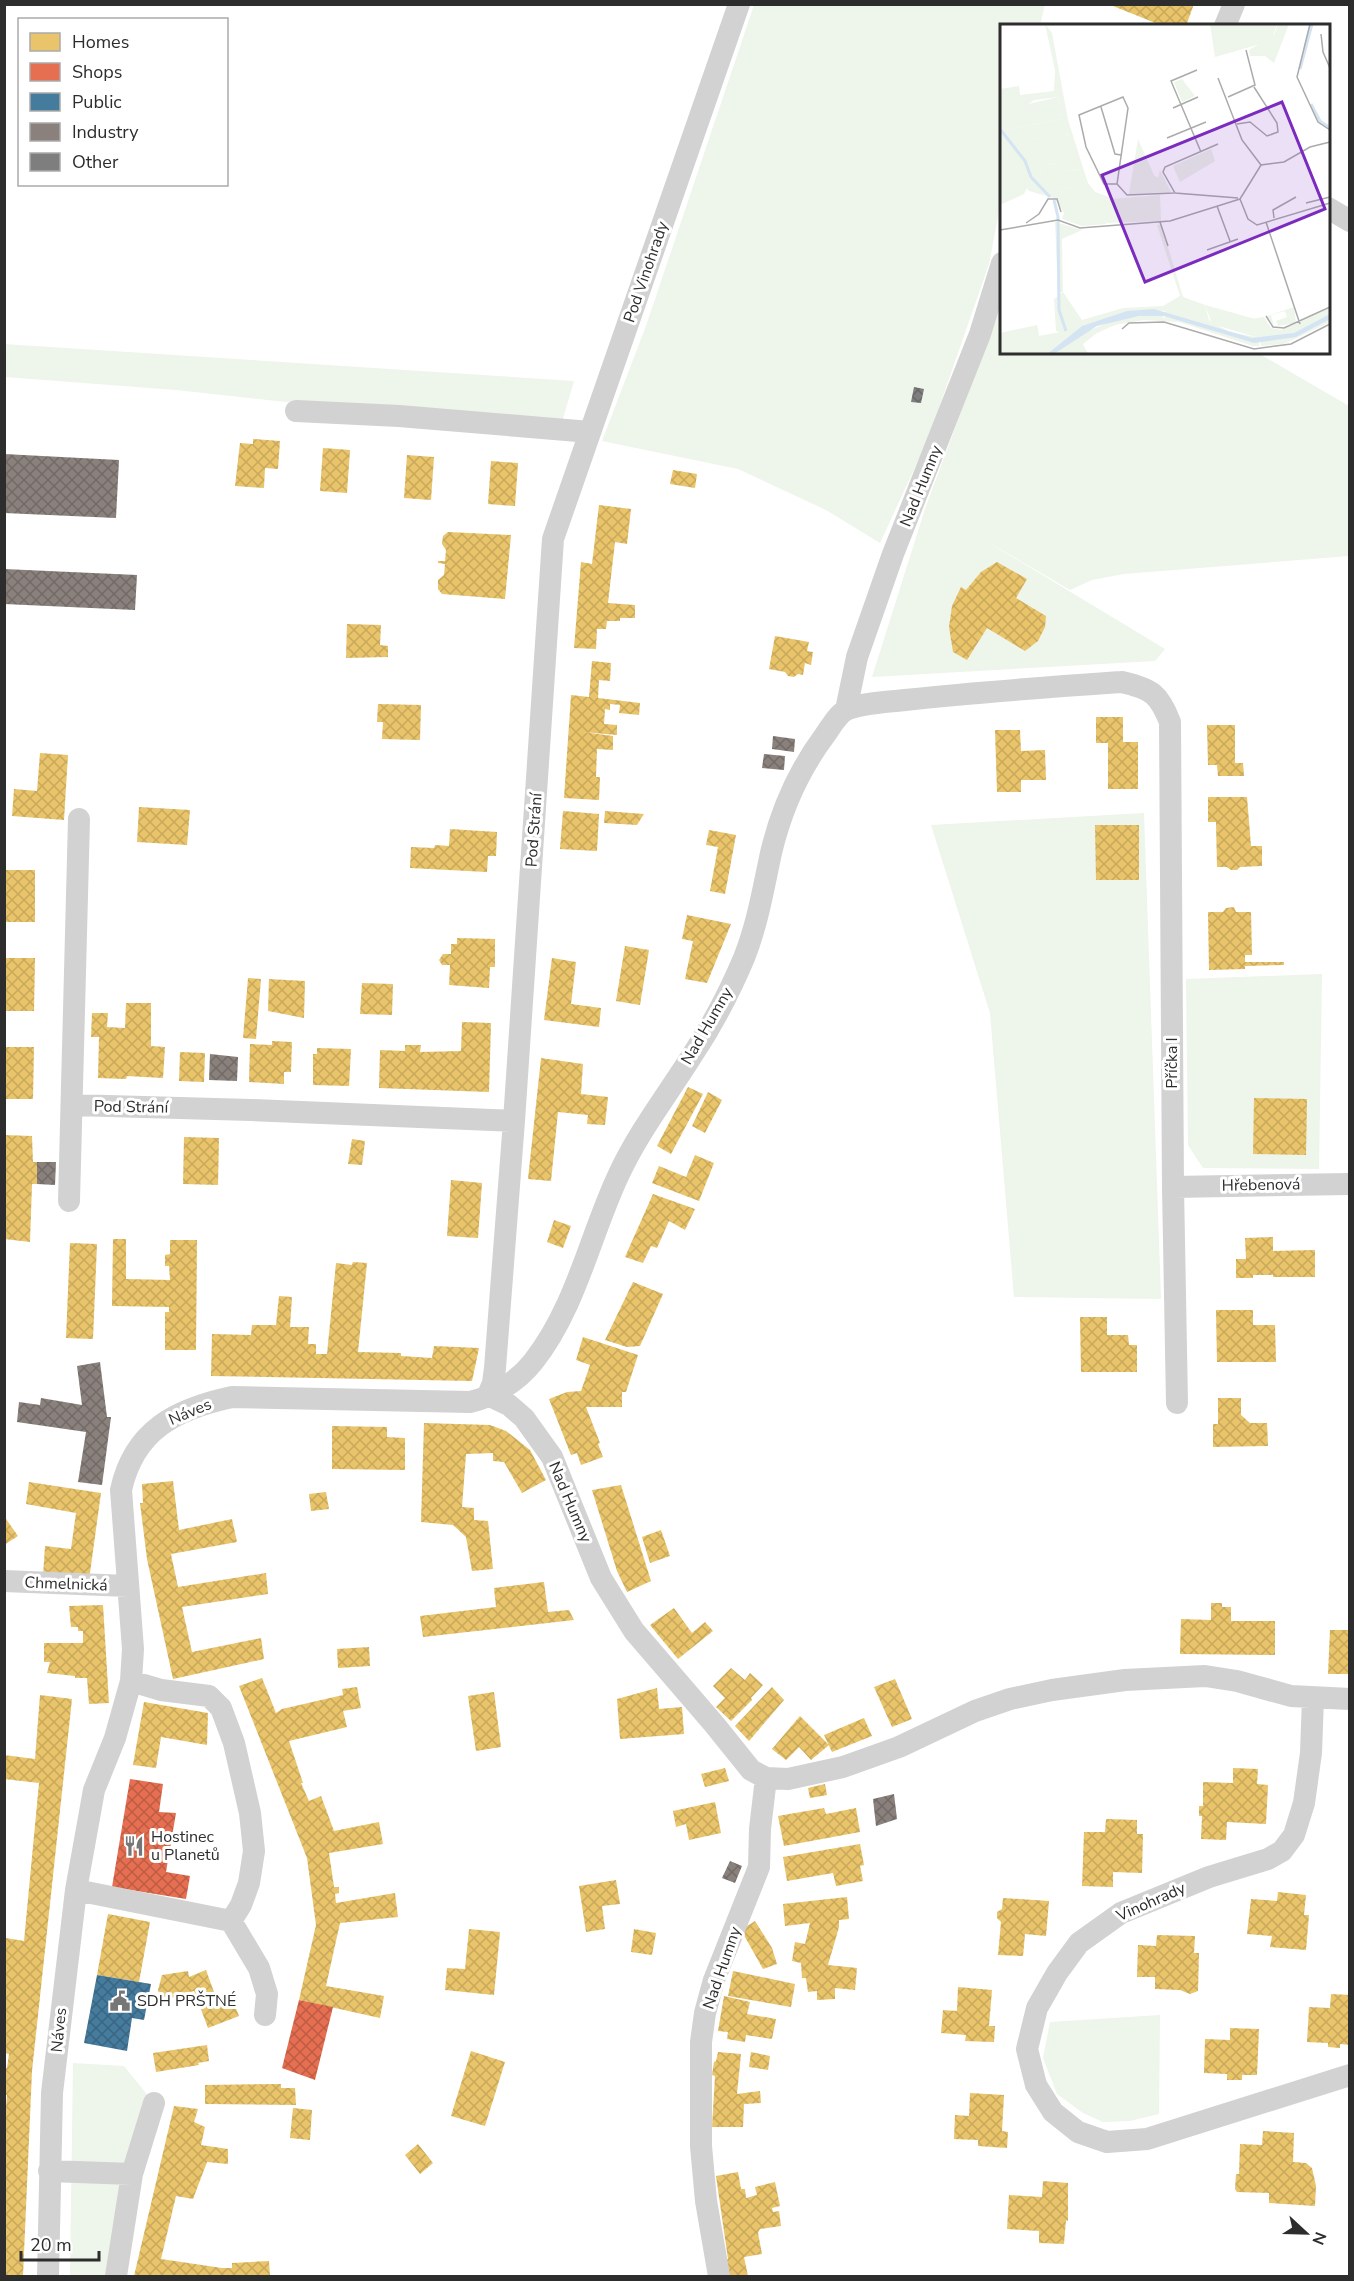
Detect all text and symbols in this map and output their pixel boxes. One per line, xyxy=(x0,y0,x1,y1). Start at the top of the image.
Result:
legend xyxy=(18,18,228,186)
inset map xyxy=(1000,24,1330,354)
text: Homes xyxy=(72,30,129,54)
text: Shops xyxy=(72,60,122,84)
text: Public xyxy=(72,90,122,114)
text: Industry xyxy=(72,120,139,144)
text: Other xyxy=(72,150,119,174)
street label: Pod Vinohrady xyxy=(618,218,674,326)
street label: Nad Humny xyxy=(895,441,948,530)
street label: Pod Strání xyxy=(520,791,548,868)
street label: Nad Humny xyxy=(676,983,738,1069)
street label: Příčka I xyxy=(1161,1037,1183,1089)
street label: Pod Strání xyxy=(94,1095,170,1119)
street label: Hřebenová xyxy=(1222,1173,1300,1197)
street label: Náves xyxy=(165,1393,215,1431)
street label: Nad Humny xyxy=(543,1458,597,1547)
street label: Chmelnická xyxy=(24,1572,108,1596)
place label: Hostinec u Planetů xyxy=(151,1826,220,1866)
restaurant icon: Hostinec u Planetů xyxy=(122,1834,146,1858)
street label: Vinohrady xyxy=(1112,1877,1190,1927)
street label: Nad Humny xyxy=(698,1923,747,2012)
public building icon: SDH PRŠTNÉ xyxy=(108,1989,132,2013)
place label: SDH PRŠTNÉ xyxy=(137,1990,236,2012)
street label: Náves xyxy=(46,2007,72,2053)
north arrow xyxy=(1276,2203,1336,2263)
scale bar xyxy=(21,2224,99,2262)
text: N xyxy=(1307,2229,1331,2248)
text: 20 m xyxy=(30,2233,72,2257)

